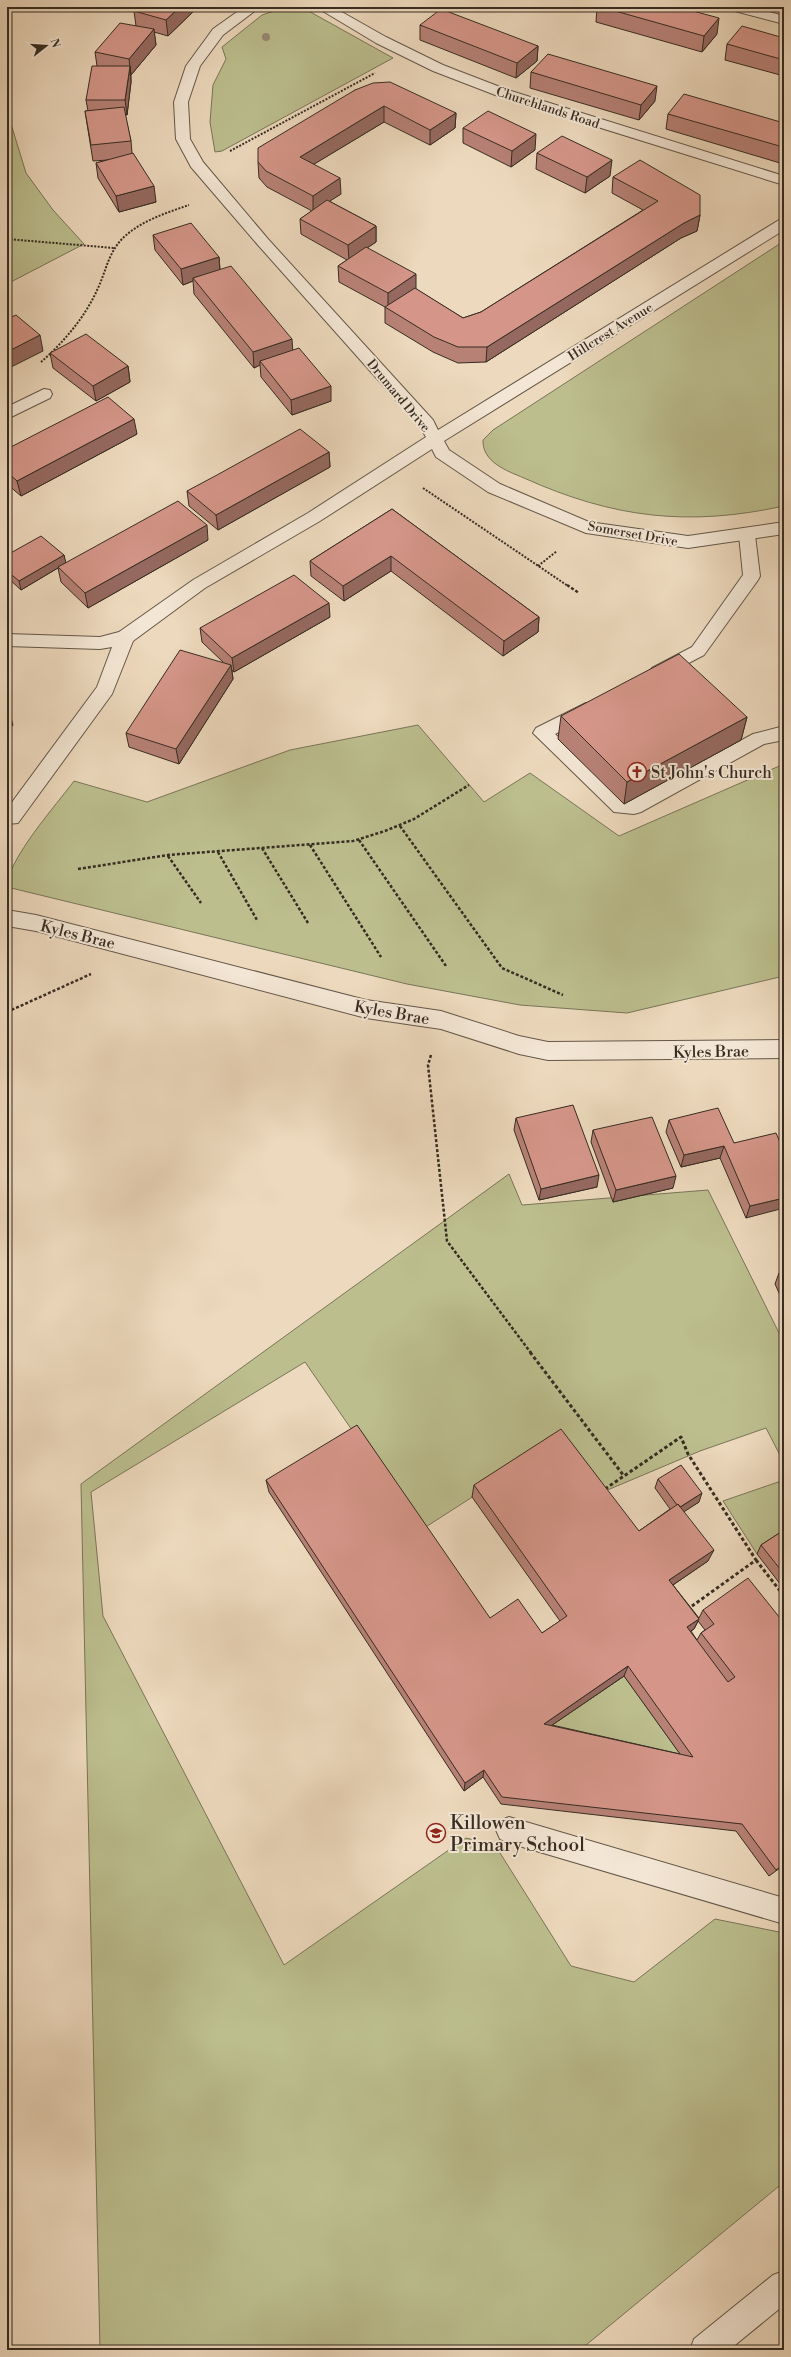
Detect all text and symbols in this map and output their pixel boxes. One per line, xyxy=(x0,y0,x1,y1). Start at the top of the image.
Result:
north arrow xyxy=(26,26,66,66)
text: N xyxy=(47,37,63,50)
street label: Churchlands Road xyxy=(494,84,602,132)
street label: Hillcrest Avenue xyxy=(565,299,656,364)
street label: Drumard Drive xyxy=(363,356,434,436)
street label: Somerset Drive xyxy=(587,518,679,550)
church icon: St John's Church xyxy=(626,761,648,783)
place label: St John's Church xyxy=(651,763,772,783)
street label: Kyles Brae xyxy=(38,916,117,954)
street label: Kyles Brae xyxy=(353,997,431,1029)
street label: Kyles Brae xyxy=(673,1041,749,1063)
place label: Killowen Primary School xyxy=(450,1811,585,1857)
school or university icon: Killowen Primary School xyxy=(425,1822,447,1844)

